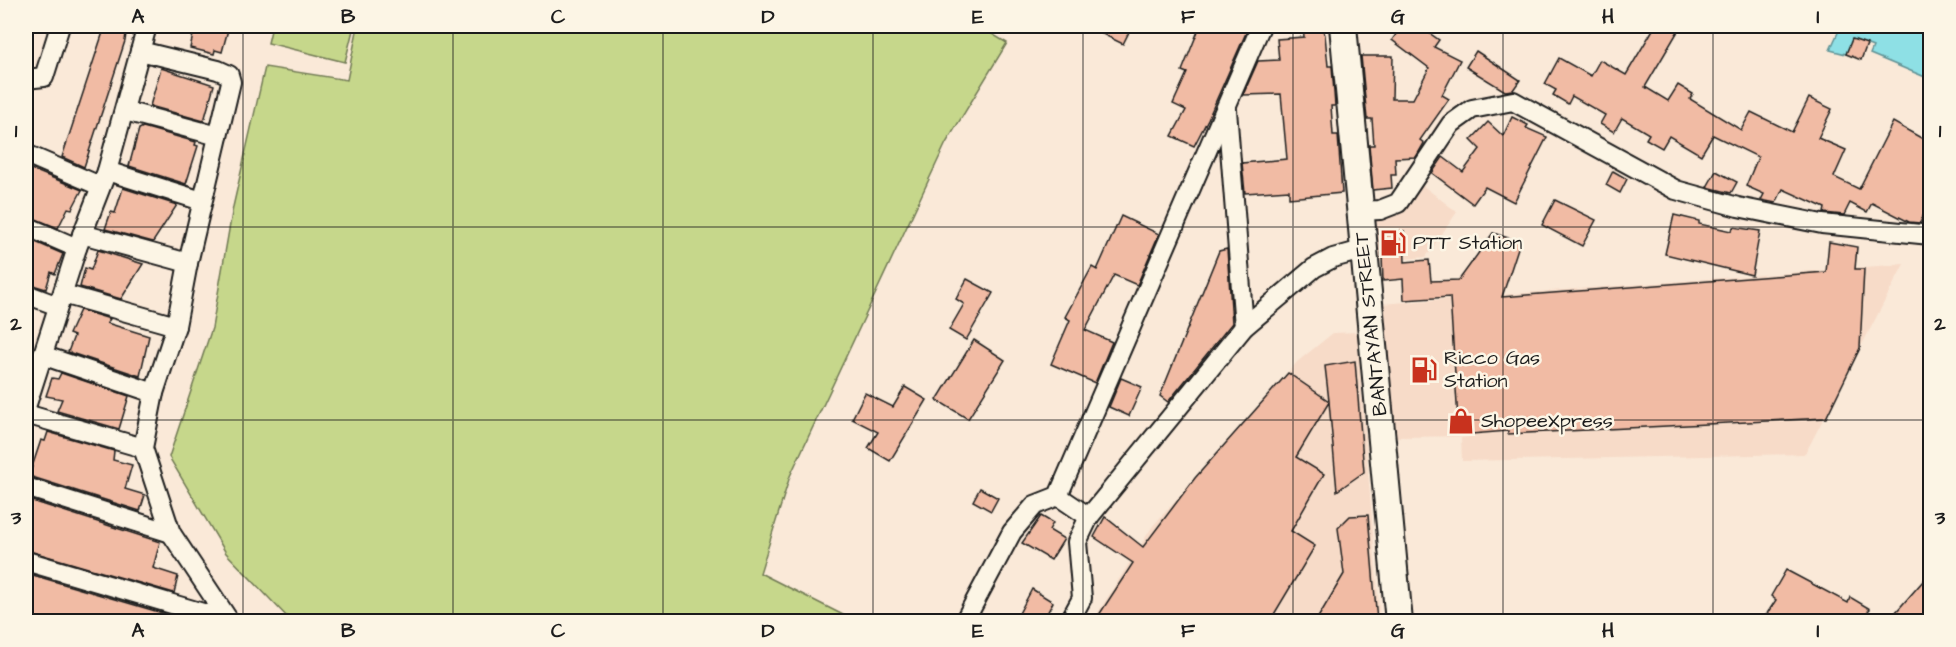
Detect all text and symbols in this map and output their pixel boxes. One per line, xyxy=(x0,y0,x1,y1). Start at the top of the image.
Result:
text: A xyxy=(132,3,145,31)
text: B xyxy=(341,3,356,31)
text: C xyxy=(551,3,566,31)
text: D xyxy=(762,3,775,31)
text: E xyxy=(972,3,984,31)
text: F xyxy=(1181,3,1196,31)
text: G xyxy=(1391,3,1405,31)
text: H xyxy=(1602,3,1614,31)
text: I xyxy=(1816,3,1820,31)
text: 1 xyxy=(15,117,18,145)
text: 1 xyxy=(1939,117,1942,145)
fuel station icon: PTT Station xyxy=(1378,228,1408,258)
place label: PTT Station xyxy=(1413,229,1522,257)
street label: BANTAYAN STREET xyxy=(1347,230,1395,417)
text: 2 xyxy=(9,310,22,338)
text: 2 xyxy=(1933,310,1946,338)
place label: Ricco Gas Station xyxy=(1444,344,1540,395)
fuel station icon: Ricco Gas Station xyxy=(1409,355,1439,385)
shop icon: ShopeeXpress xyxy=(1446,406,1476,436)
place label: ShopeeXpress xyxy=(1481,407,1613,435)
text: 3 xyxy=(10,504,22,532)
text: 3 xyxy=(1934,504,1946,532)
text: A xyxy=(132,617,145,645)
text: B xyxy=(341,617,356,645)
text: C xyxy=(551,617,566,645)
text: D xyxy=(762,617,775,645)
text: E xyxy=(972,617,984,645)
text: F xyxy=(1181,617,1196,645)
text: G xyxy=(1391,617,1405,645)
text: H xyxy=(1602,617,1614,645)
text: I xyxy=(1816,617,1820,645)

